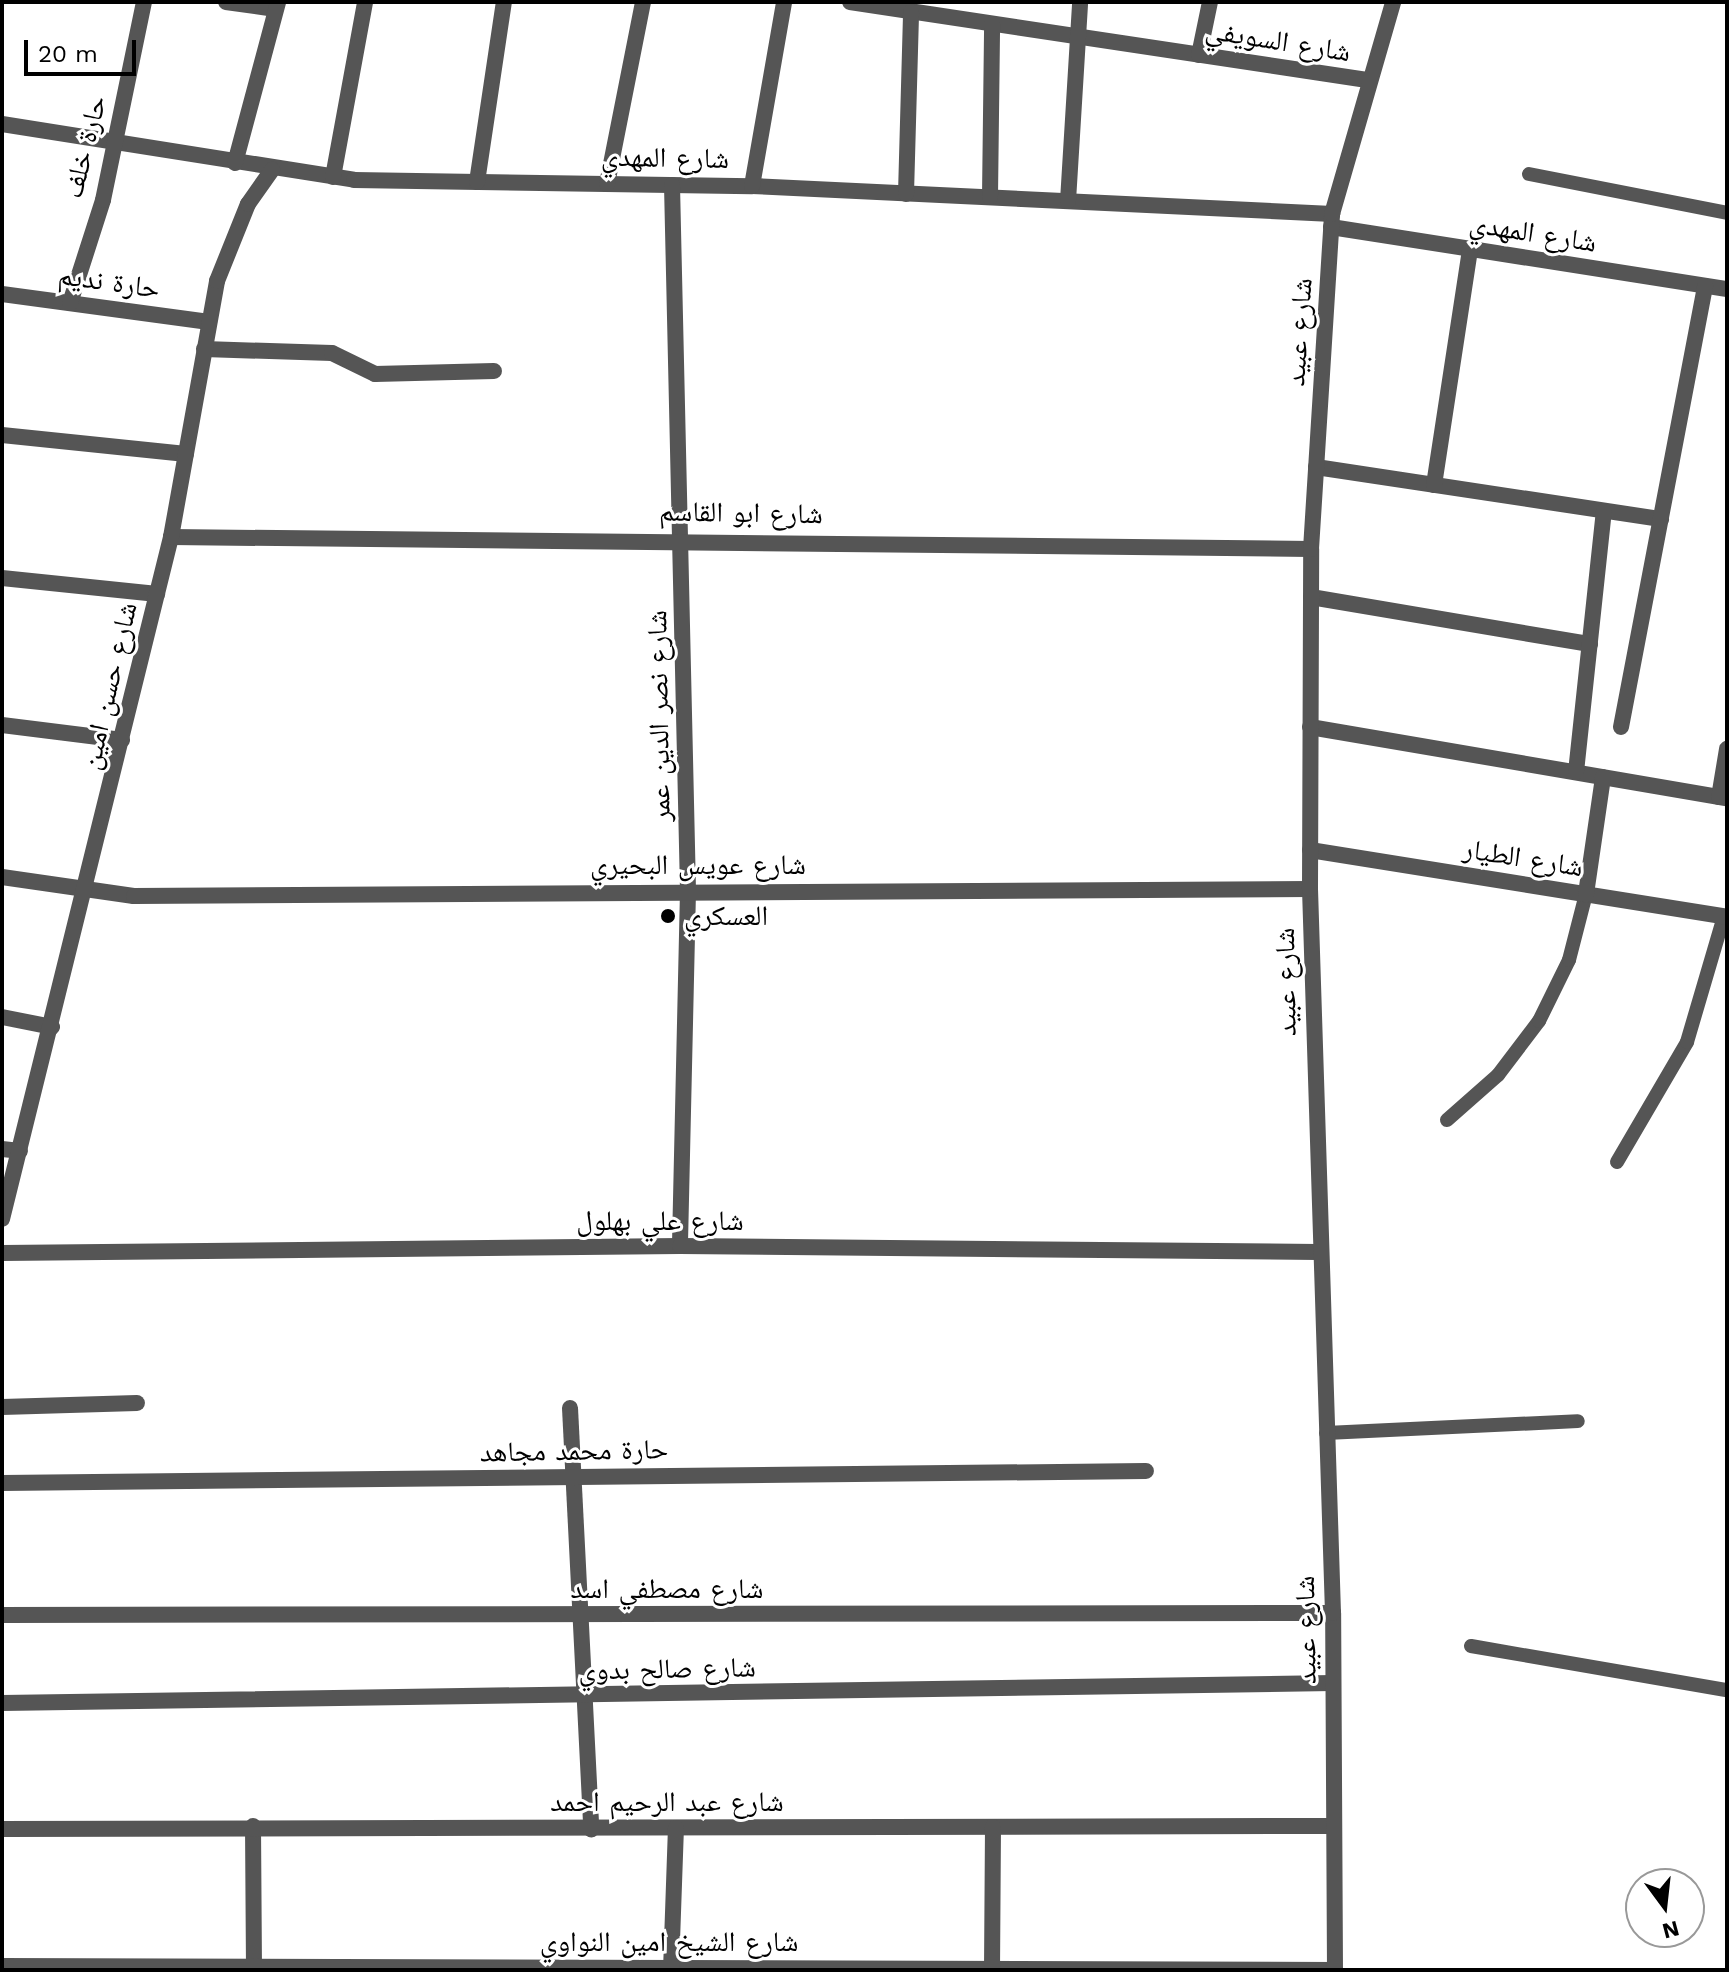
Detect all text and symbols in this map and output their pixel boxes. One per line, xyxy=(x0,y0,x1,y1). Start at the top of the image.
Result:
street label: شارع السويفي xyxy=(1203,13,1353,69)
scale bar xyxy=(28,24,140,74)
text: 20 m xyxy=(38,40,98,68)
street label: حارة خلف xyxy=(56,92,114,202)
street label: شارع المهدي xyxy=(601,140,729,176)
street label: شارع المهدي xyxy=(1467,206,1599,260)
street label: حارة نديم xyxy=(56,258,162,306)
street label: شارع عبيد xyxy=(1278,277,1320,387)
street label: شارع ابو القاسم xyxy=(659,495,823,531)
street label: شارع حسن امين xyxy=(73,599,145,773)
street label: شارع نصر الدين عمر xyxy=(640,610,678,822)
street label: شارع الطيار xyxy=(1461,832,1585,884)
street label: شارع عويس البحيري xyxy=(590,848,806,882)
place label: العسكري xyxy=(684,899,768,933)
marker: العسكري xyxy=(659,907,677,925)
street label: شارع عبيد xyxy=(1268,927,1304,1037)
street label: شارع علي بهلول xyxy=(576,1204,744,1238)
street label: حارة محمد مجاهد xyxy=(479,1433,669,1469)
street label: شارع مصطفي اسد xyxy=(571,1572,763,1606)
street label: شارع عبيد xyxy=(1288,1575,1324,1685)
street label: شارع صالح بدوي xyxy=(578,1651,756,1687)
street label: شارع عبد الرحيم احمد xyxy=(550,1785,784,1819)
north arrow xyxy=(1625,1868,1705,1948)
text: N xyxy=(1660,1916,1682,1944)
street label: شارع الشيخ امين النواوي xyxy=(540,1925,798,1959)

